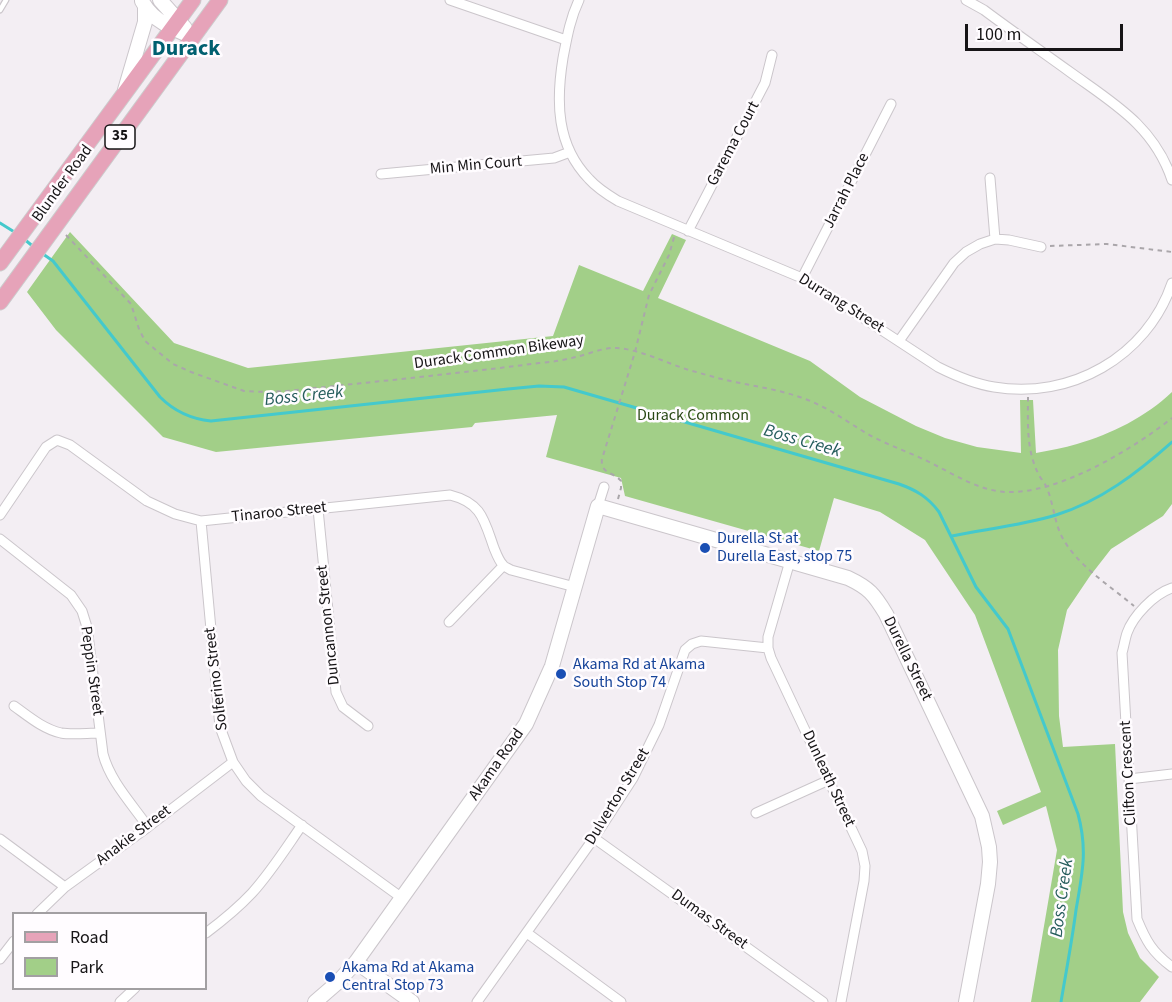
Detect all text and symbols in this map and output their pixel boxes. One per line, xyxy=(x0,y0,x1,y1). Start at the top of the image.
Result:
scale bar xyxy=(968,12,1126,50)
text: 100 m xyxy=(976,22,1021,47)
district label: Durack xyxy=(152,37,220,63)
street label: Garema Court xyxy=(704,98,764,190)
road number: 35 xyxy=(105,125,135,149)
street label: Blunder Road xyxy=(29,142,97,226)
street label: Jarrah Place xyxy=(820,150,874,232)
street label: Min Min Court xyxy=(429,152,523,180)
street label: Durrang Street xyxy=(795,270,887,338)
street label: Durack Common Bikeway xyxy=(413,332,585,374)
water label: Boss Creek xyxy=(263,382,345,412)
park label: Durack Common xyxy=(637,406,749,426)
water label: Boss Creek xyxy=(761,421,843,463)
street label: Tinaroo Street xyxy=(231,498,327,528)
place label: Durella St at Durella East, stop 75 xyxy=(717,529,852,567)
marker: Durella St at Durella East, stop 75 xyxy=(698,541,712,555)
street label: Duncannon Street xyxy=(313,564,345,686)
street label: Durella Street xyxy=(878,614,936,704)
street label: Peppin Street xyxy=(75,625,107,717)
street label: Solferino Street xyxy=(201,626,233,732)
place label: Akama Rd at Akama South Stop 74 xyxy=(573,655,705,693)
marker: Akama Rd at Akama South Stop 74 xyxy=(554,667,568,681)
street label: Clifton Crescent xyxy=(1117,720,1141,826)
street label: Akama Road xyxy=(465,725,529,805)
street label: Dunleath Street xyxy=(797,728,859,830)
street label: Dulverton Street xyxy=(582,745,654,849)
street label: Anakie Street xyxy=(93,802,175,870)
water label: Boss Creek xyxy=(1047,857,1079,939)
street label: Dumas Street xyxy=(667,886,751,954)
legend xyxy=(12,912,207,990)
text: Road xyxy=(70,925,109,950)
text: Park xyxy=(70,955,104,980)
place label: Akama Rd at Akama Central Stop 73 xyxy=(342,958,474,996)
marker: Akama Rd at Akama Central Stop 73 xyxy=(323,970,337,984)

